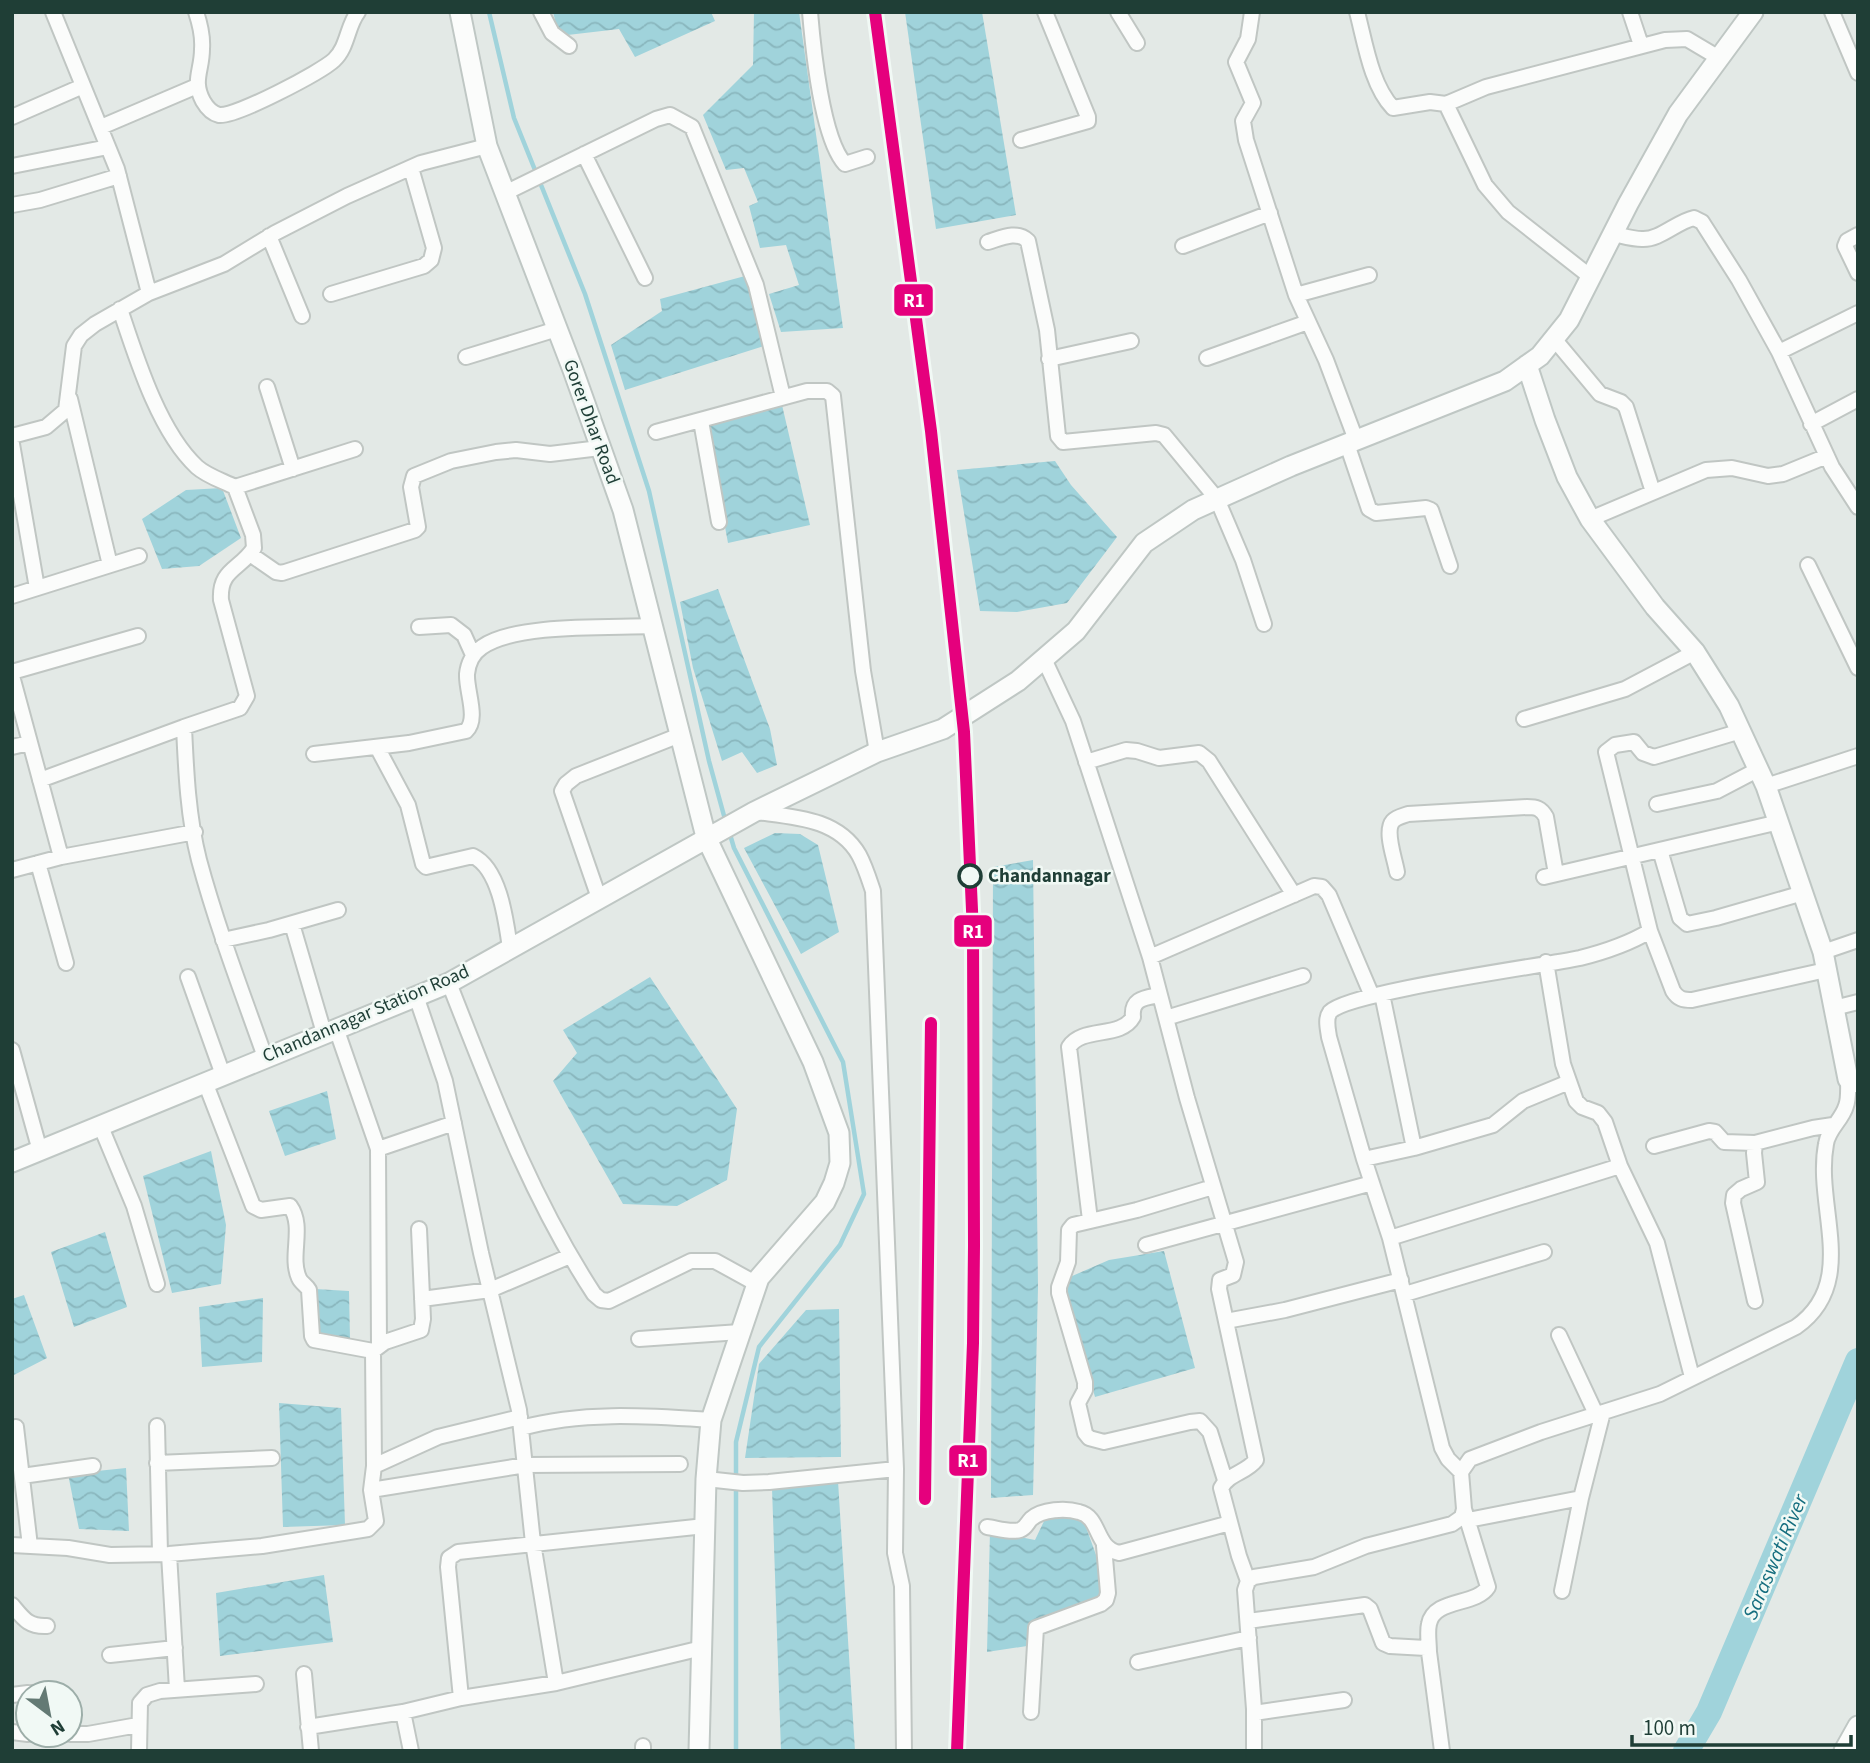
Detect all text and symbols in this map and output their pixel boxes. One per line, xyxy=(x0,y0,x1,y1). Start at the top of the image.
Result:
line badge: R1 xyxy=(893,283,934,317)
text: R1 xyxy=(903,288,925,315)
street label: Gorer Dhar Road xyxy=(556,356,626,488)
place label: Chandannagar xyxy=(988,863,1111,890)
marker: Chandannagar xyxy=(958,864,982,888)
line badge: R1 xyxy=(953,914,993,948)
text: R1 xyxy=(962,919,984,946)
street label: Chandannagar Station Road xyxy=(258,958,474,1070)
line badge: R1 xyxy=(948,1444,988,1477)
text: R1 xyxy=(957,1448,979,1475)
water label: Saraswati River xyxy=(1735,1489,1815,1624)
north arrow xyxy=(14,1679,84,1749)
scale bar xyxy=(1632,1704,1851,1748)
text: N xyxy=(45,1712,70,1742)
text: 100 m xyxy=(1643,1713,1696,1743)

